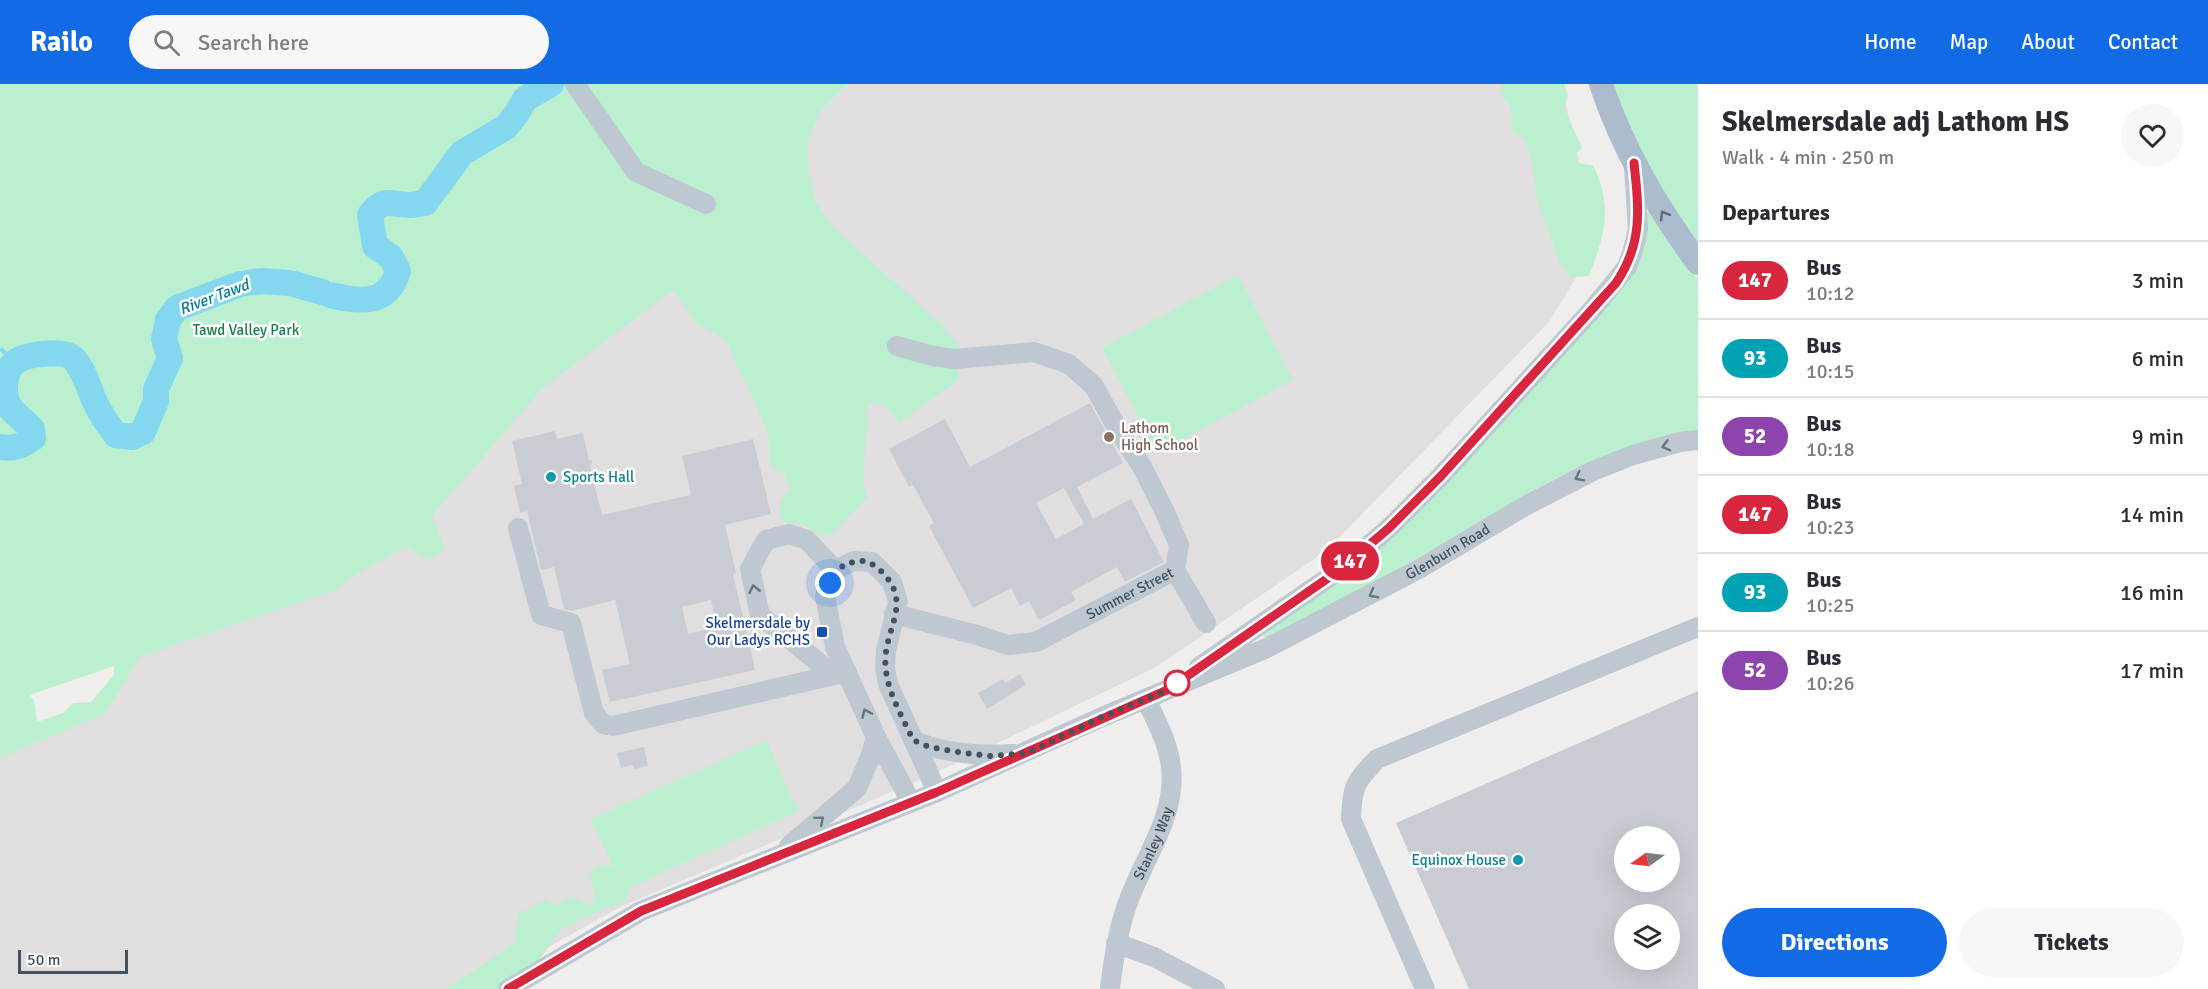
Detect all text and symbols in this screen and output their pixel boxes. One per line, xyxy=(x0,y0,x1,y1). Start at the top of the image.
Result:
search box xyxy=(129,15,549,69)
text: Railo xyxy=(30,25,93,59)
icon: search xyxy=(150,26,183,59)
text: Search here xyxy=(198,29,309,56)
text: Home xyxy=(1864,29,1917,55)
text: Map xyxy=(1950,29,1988,55)
text: About xyxy=(2021,29,2075,55)
text: Contact xyxy=(2108,29,2178,55)
button: heart xyxy=(2121,104,2184,167)
text: Skelmersdale adj Lathom HS xyxy=(1722,105,2069,139)
text: Walk · 4 min · 250 m xyxy=(1722,145,1894,170)
text: Departures xyxy=(1722,199,1830,226)
one-way arrow xyxy=(1660,211,1672,221)
text: Bus xyxy=(1806,254,1841,281)
text: 147 xyxy=(1738,267,1772,293)
text: 3 min xyxy=(2132,267,2184,294)
water label: River Tawd xyxy=(176,274,254,319)
text: 10:12 xyxy=(1806,281,1855,306)
park label: Tawd Valley Park xyxy=(193,321,300,339)
text: Bus xyxy=(1806,332,1841,359)
text: 93 xyxy=(1744,345,1766,371)
text: 6 min xyxy=(2132,345,2184,372)
text: 10:15 xyxy=(1806,359,1855,384)
text: Bus xyxy=(1806,410,1841,437)
place label: Lathom High School xyxy=(1121,419,1198,454)
text: 52 xyxy=(1744,423,1766,449)
text: 9 min xyxy=(2132,423,2184,450)
marker: Lathom High School xyxy=(1102,430,1116,444)
text: 10:18 xyxy=(1806,437,1855,462)
one-way arrow xyxy=(1661,439,1671,451)
place label: Sports Hall xyxy=(563,468,634,486)
marker: Sports Hall xyxy=(544,470,558,484)
one-way arrow xyxy=(1575,470,1586,481)
text: Bus xyxy=(1806,488,1841,515)
text: 147 xyxy=(1738,501,1772,527)
text: 14 min xyxy=(2120,501,2184,528)
text: 10:23 xyxy=(1806,515,1855,540)
street label: Glenburn Road xyxy=(1402,520,1493,583)
line badge: 147 xyxy=(1316,542,1384,580)
text: 147 xyxy=(1333,548,1367,574)
street label: Summer Street xyxy=(1083,563,1177,623)
text: Bus xyxy=(1806,566,1841,593)
your location xyxy=(815,568,845,598)
text: 93 xyxy=(1744,579,1766,605)
text: 16 min xyxy=(2120,579,2184,606)
one-way arrow xyxy=(749,584,762,594)
one-way arrow xyxy=(1369,587,1379,598)
text: 10:25 xyxy=(1806,593,1855,618)
place label: Skelmersdale by Our Ladys RCHS xyxy=(705,614,810,649)
marker: Skelmersdale by Our Ladys RCHS xyxy=(815,625,829,639)
text: Bus xyxy=(1806,644,1841,671)
text: 52 xyxy=(1744,657,1766,683)
text: 17 min xyxy=(2120,657,2184,684)
unlabelled marker xyxy=(1164,670,1190,696)
text: 10:26 xyxy=(1806,671,1855,696)
one-way arrow xyxy=(861,708,873,719)
street label: Stanley Way xyxy=(1129,805,1177,883)
one-way arrow xyxy=(813,816,824,827)
north arrow xyxy=(1614,826,1680,892)
map controls xyxy=(1614,826,1680,970)
place label: Equinox House xyxy=(1411,851,1506,869)
marker: Equinox House xyxy=(1511,853,1525,867)
button: layers xyxy=(1614,904,1680,970)
button: Directions xyxy=(1722,908,1947,977)
button: Tickets xyxy=(1959,908,2184,977)
scale bar xyxy=(18,947,128,974)
text: 50 m xyxy=(27,950,61,970)

